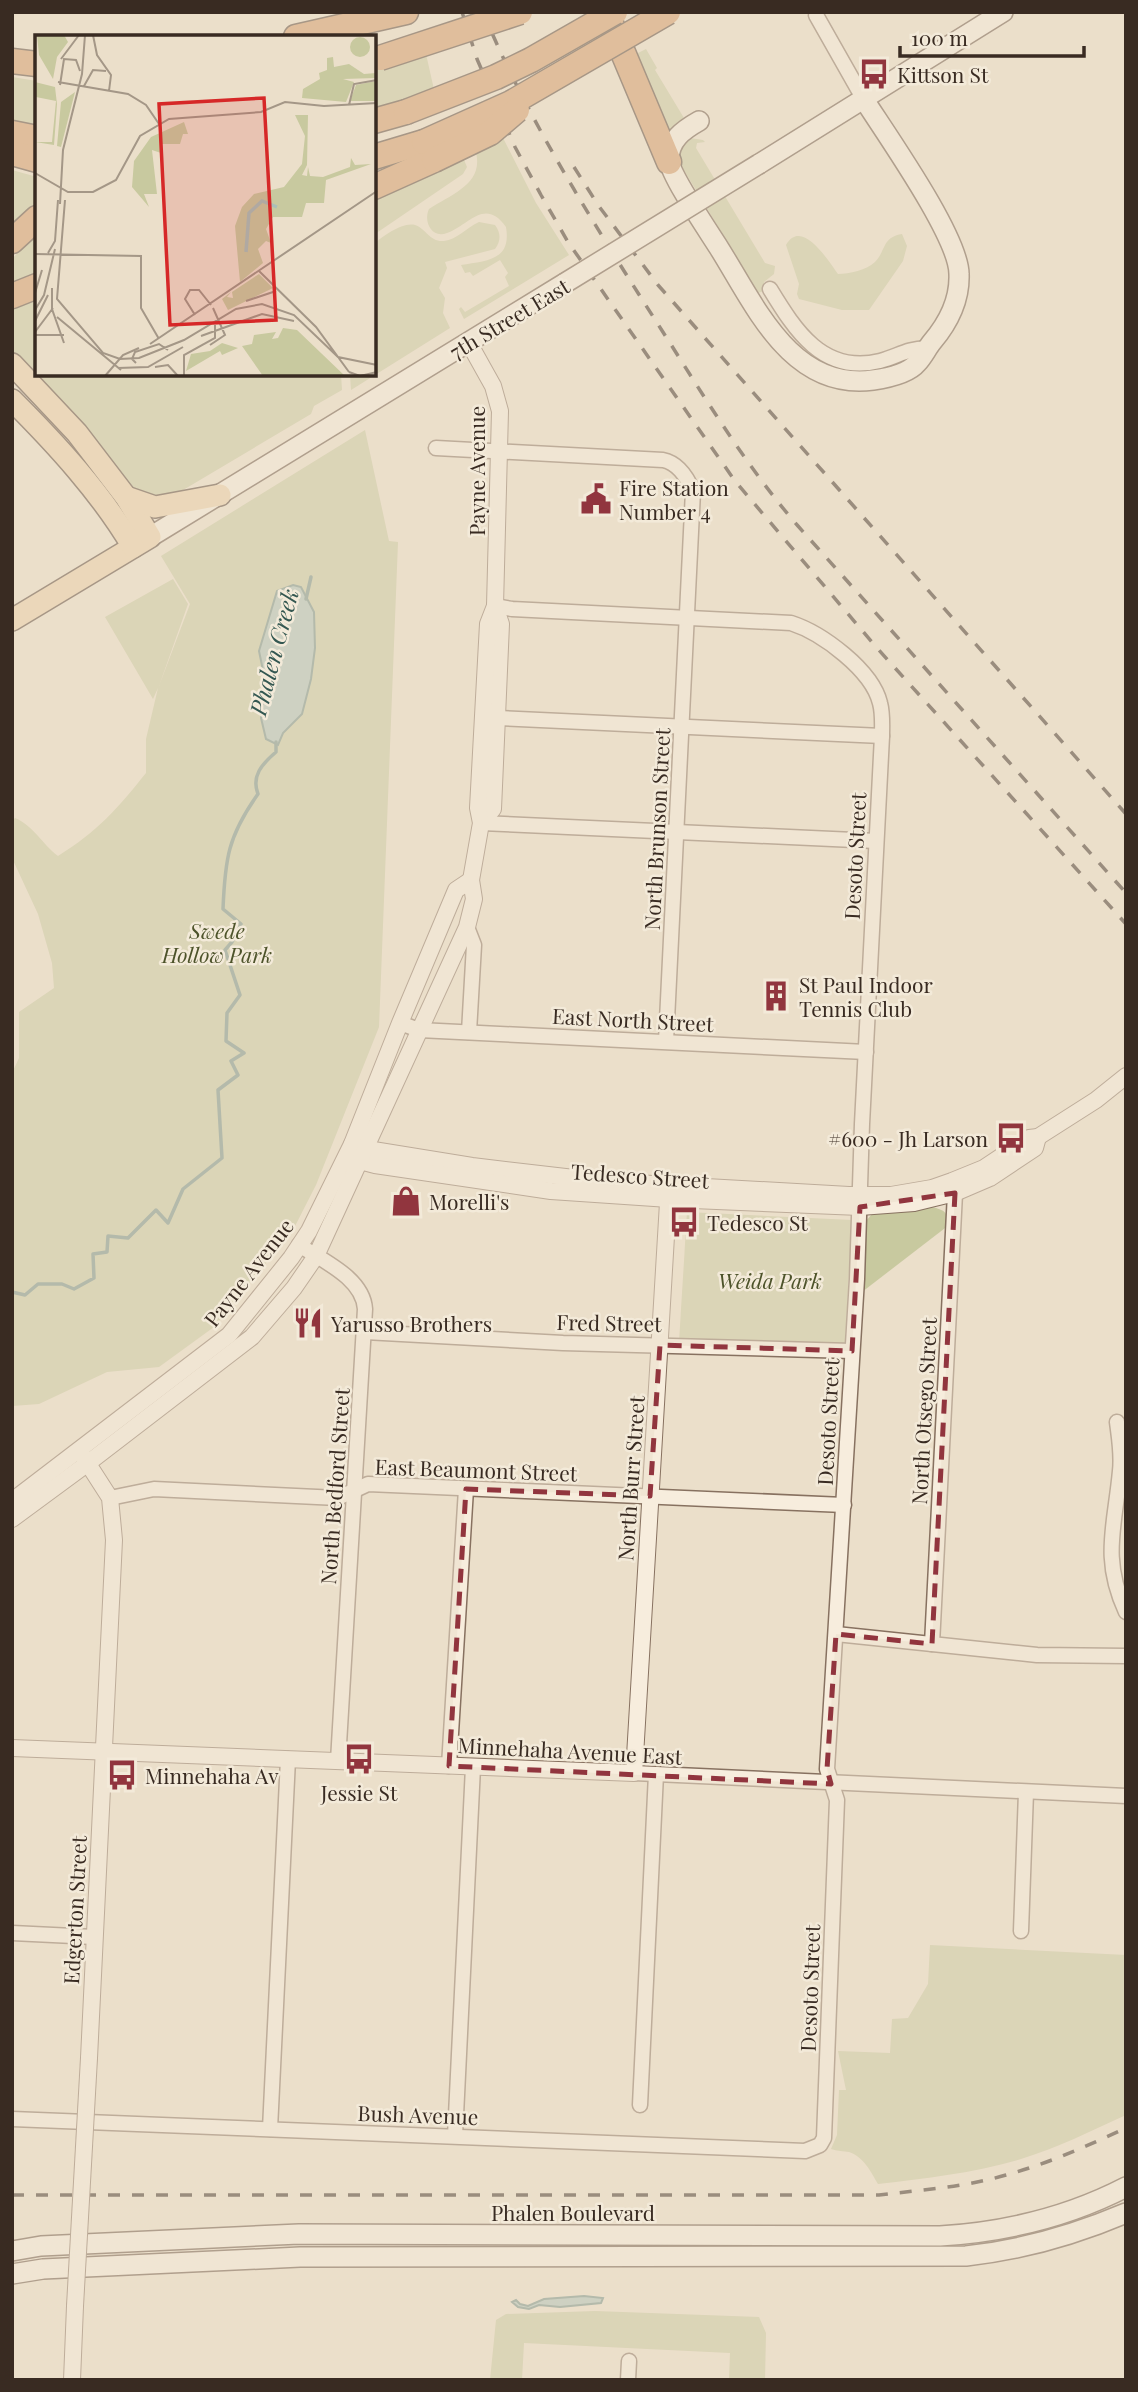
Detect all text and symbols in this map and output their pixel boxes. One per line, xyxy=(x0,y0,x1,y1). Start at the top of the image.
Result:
scale bar xyxy=(900,14,1084,58)
text: 100 m xyxy=(911,23,968,51)
inset map xyxy=(35,35,376,376)
bus stop icon: Kittson St xyxy=(857,57,891,91)
place label: Kittson St xyxy=(897,60,989,88)
street label: 7th Street East xyxy=(444,271,574,365)
street label: Payne Avenue xyxy=(462,406,490,536)
place label: Fire Station Number 4 xyxy=(619,473,729,525)
public building icon: Fire Station Number 4 xyxy=(579,482,613,516)
water label: Phalen Creek xyxy=(241,585,305,720)
street label: North Brunson Street xyxy=(637,727,675,931)
street label: Desoto Street xyxy=(837,791,871,920)
park label: Swede Hollow Park xyxy=(161,916,272,968)
place label: St Paul Indoor Tennis Club xyxy=(799,970,934,1022)
building icon: St Paul Indoor Tennis Club xyxy=(759,979,793,1013)
street label: East North Street xyxy=(552,1001,715,1037)
bus stop icon: #600 - Jh Larson xyxy=(994,1121,1028,1155)
place label: #600 - Jh Larson xyxy=(828,1124,988,1152)
street label: Tedesco Street xyxy=(570,1156,711,1194)
shop icon: Morelli's xyxy=(389,1184,423,1218)
place label: Morelli's xyxy=(429,1187,510,1215)
bus stop icon: Tedesco St xyxy=(667,1205,701,1239)
place label: Tedesco St xyxy=(707,1208,808,1236)
street label: Payne Avenue xyxy=(197,1212,299,1332)
park label: Weida Park xyxy=(718,1266,822,1294)
restaurant icon: Yarusso Brothers xyxy=(291,1306,325,1340)
street label: Fred Street xyxy=(556,1307,662,1337)
place label: Yarusso Brothers xyxy=(330,1309,492,1337)
street label: North Otsego Street xyxy=(904,1316,942,1505)
street label: Desoto Street xyxy=(810,1357,844,1486)
street label: North Bedford Street xyxy=(313,1386,355,1585)
street label: North Burr Street xyxy=(610,1394,650,1562)
street label: East Beaumont Street xyxy=(374,1451,578,1487)
street label: Minnehaha Avenue East xyxy=(457,1730,683,1770)
bus stop icon: Jessie St xyxy=(342,1742,376,1776)
bus stop icon: Minnehaha Av xyxy=(105,1758,139,1792)
place label: Minnehaha Av xyxy=(145,1761,279,1789)
place label: Jessie St xyxy=(320,1778,398,1806)
street label: Edgerton Street xyxy=(56,1834,92,1985)
street label: Desoto Street xyxy=(793,1923,825,2052)
street label: Bush Avenue xyxy=(357,2098,479,2130)
street label: Phalen Boulevard xyxy=(491,2198,655,2226)

